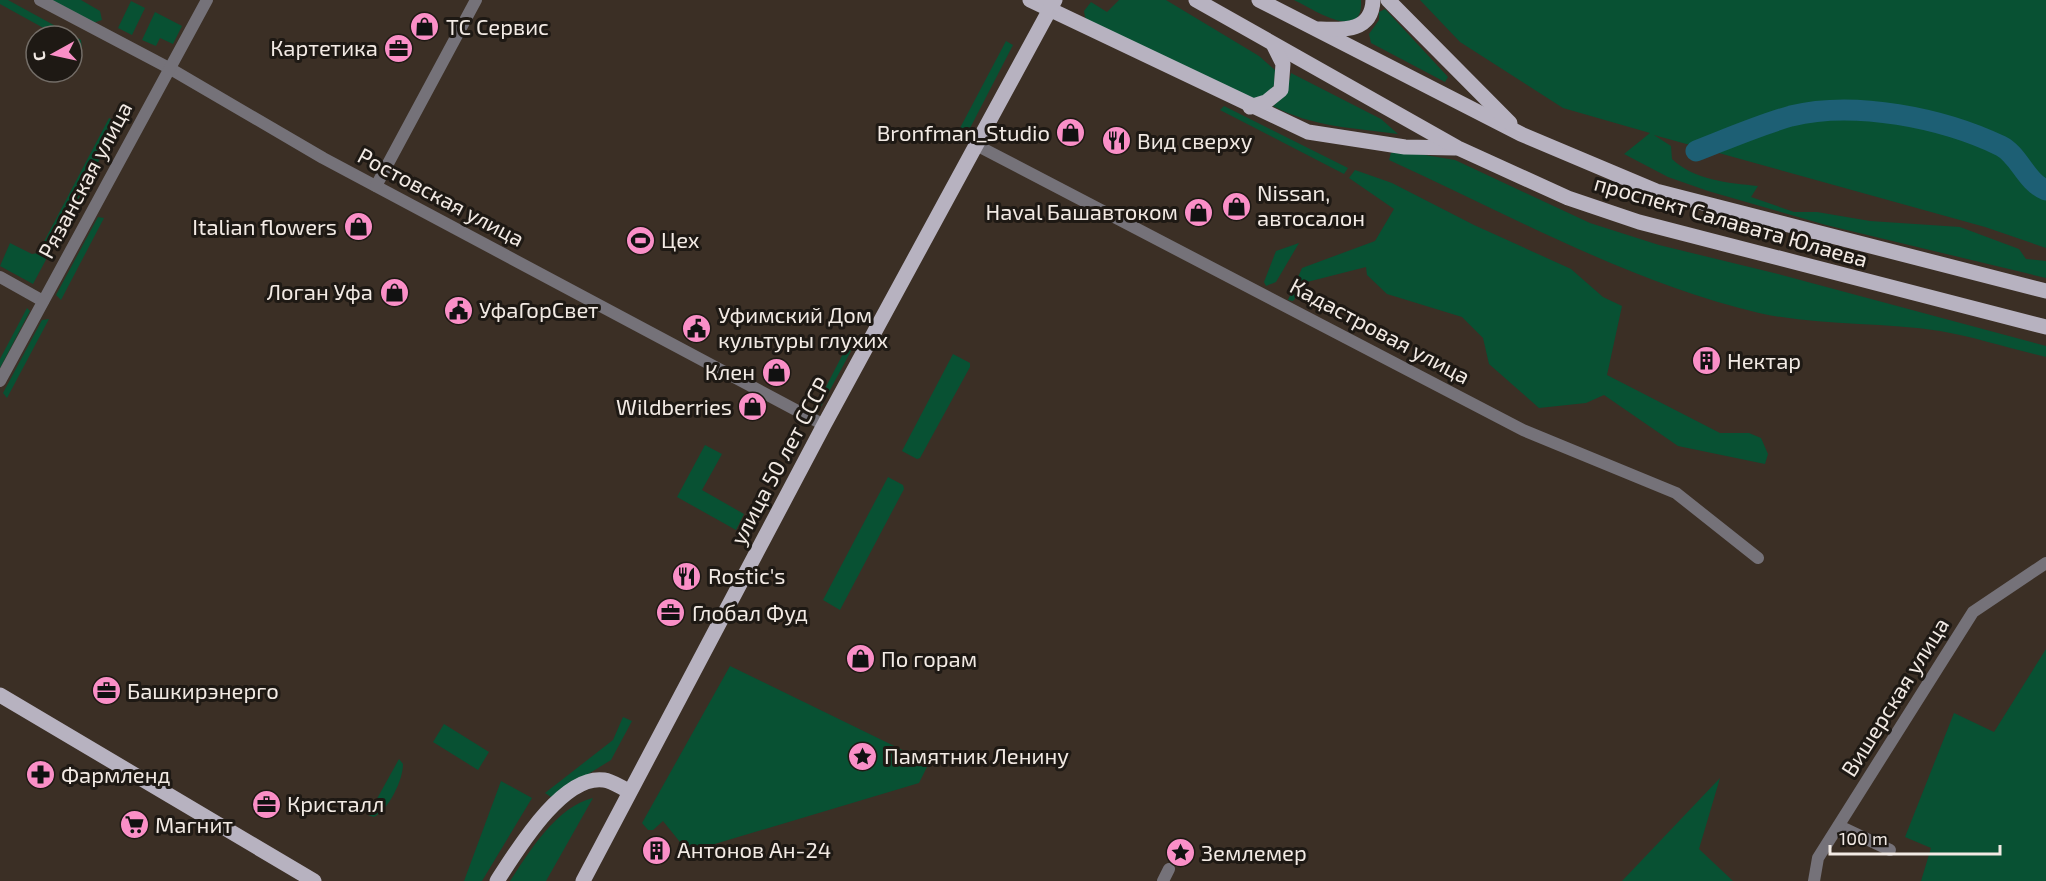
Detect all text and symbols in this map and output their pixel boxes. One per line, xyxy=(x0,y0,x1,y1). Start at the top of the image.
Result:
shop icon: ТС Сервис xyxy=(409,11,441,43)
place label: ТС Сервис xyxy=(446,13,549,39)
north arrow xyxy=(24,24,84,84)
office icon: Картетика xyxy=(383,32,415,64)
place label: Картетика xyxy=(270,34,378,60)
text: С xyxy=(29,50,49,62)
street label: Рязанская улица xyxy=(32,97,137,263)
shop icon: Bronfman_Studio xyxy=(1055,117,1087,149)
place label: Bronfman_Studio xyxy=(877,119,1050,145)
restaurant icon: Вид сверху xyxy=(1100,125,1132,157)
place label: Вид сверху xyxy=(1137,127,1253,154)
street label: Ростовская улица xyxy=(353,141,529,252)
street label: проспект Салавата Юлаева xyxy=(1592,169,1871,272)
place label: Nissan, автосалон xyxy=(1257,179,1365,230)
shop icon: Nissan, автосалон xyxy=(1220,190,1252,222)
shop icon: Haval Башавтоком xyxy=(1183,196,1215,228)
place label: Haval Башавтоком xyxy=(986,198,1178,224)
shop icon: Italian flowers xyxy=(342,211,374,243)
place label: Italian flowers xyxy=(192,213,337,239)
sports icon: Цех xyxy=(624,224,656,256)
place label: Цех xyxy=(661,226,700,252)
street label: Кадастровая улица xyxy=(1286,272,1475,389)
shop icon: Логан Уфа xyxy=(378,276,410,308)
place label: Логан Уфа xyxy=(267,278,373,304)
public building icon: УфаГорСвет xyxy=(442,294,474,326)
place label: УфаГорСвет xyxy=(479,296,599,322)
place label: Уфимский Дом культуры глухих xyxy=(718,301,889,353)
public building icon: Уфимский Дом культуры глухих xyxy=(681,312,713,344)
building icon: Нектар xyxy=(1690,345,1722,377)
place label: Нектар xyxy=(1727,347,1801,373)
shop icon: Клен xyxy=(760,356,792,388)
place label: Клен xyxy=(705,358,755,384)
street label: улица 50 лет СССР xyxy=(724,372,835,549)
shop icon: Wildberries xyxy=(737,391,769,423)
place label: Wildberries xyxy=(616,393,732,419)
restaurant icon: Rostic's xyxy=(671,560,703,592)
place label: Rostic's xyxy=(708,562,786,588)
office icon: Глобал Фуд xyxy=(655,597,687,629)
place label: Глобал Фуд xyxy=(692,599,808,626)
street label: Вишерская улица xyxy=(1835,612,1954,781)
shop icon: По горам xyxy=(844,643,876,675)
place label: По горам xyxy=(881,645,977,671)
office icon: Башкирэнерго xyxy=(90,675,122,707)
place label: Башкирэнерго xyxy=(127,677,279,703)
place icon: Памятник Ленину xyxy=(847,740,879,772)
place label: Памятник Ленину xyxy=(884,742,1069,769)
pharmacy icon: Фармленд xyxy=(24,759,56,791)
place label: Фармленд xyxy=(61,761,171,787)
office icon: Кристалл xyxy=(250,788,282,820)
place label: Кристалл xyxy=(287,790,384,816)
supermarket icon: Магнит xyxy=(118,809,150,841)
place label: Магнит xyxy=(155,811,233,837)
scale bar xyxy=(1830,818,2000,856)
text: 100 m xyxy=(1839,827,1888,849)
building icon: Антонов Ан-24 xyxy=(640,834,672,866)
place label: Антонов Ан-24 xyxy=(677,836,831,862)
place icon: Землемер xyxy=(1164,837,1196,869)
place label: Землемер xyxy=(1201,839,1307,865)

